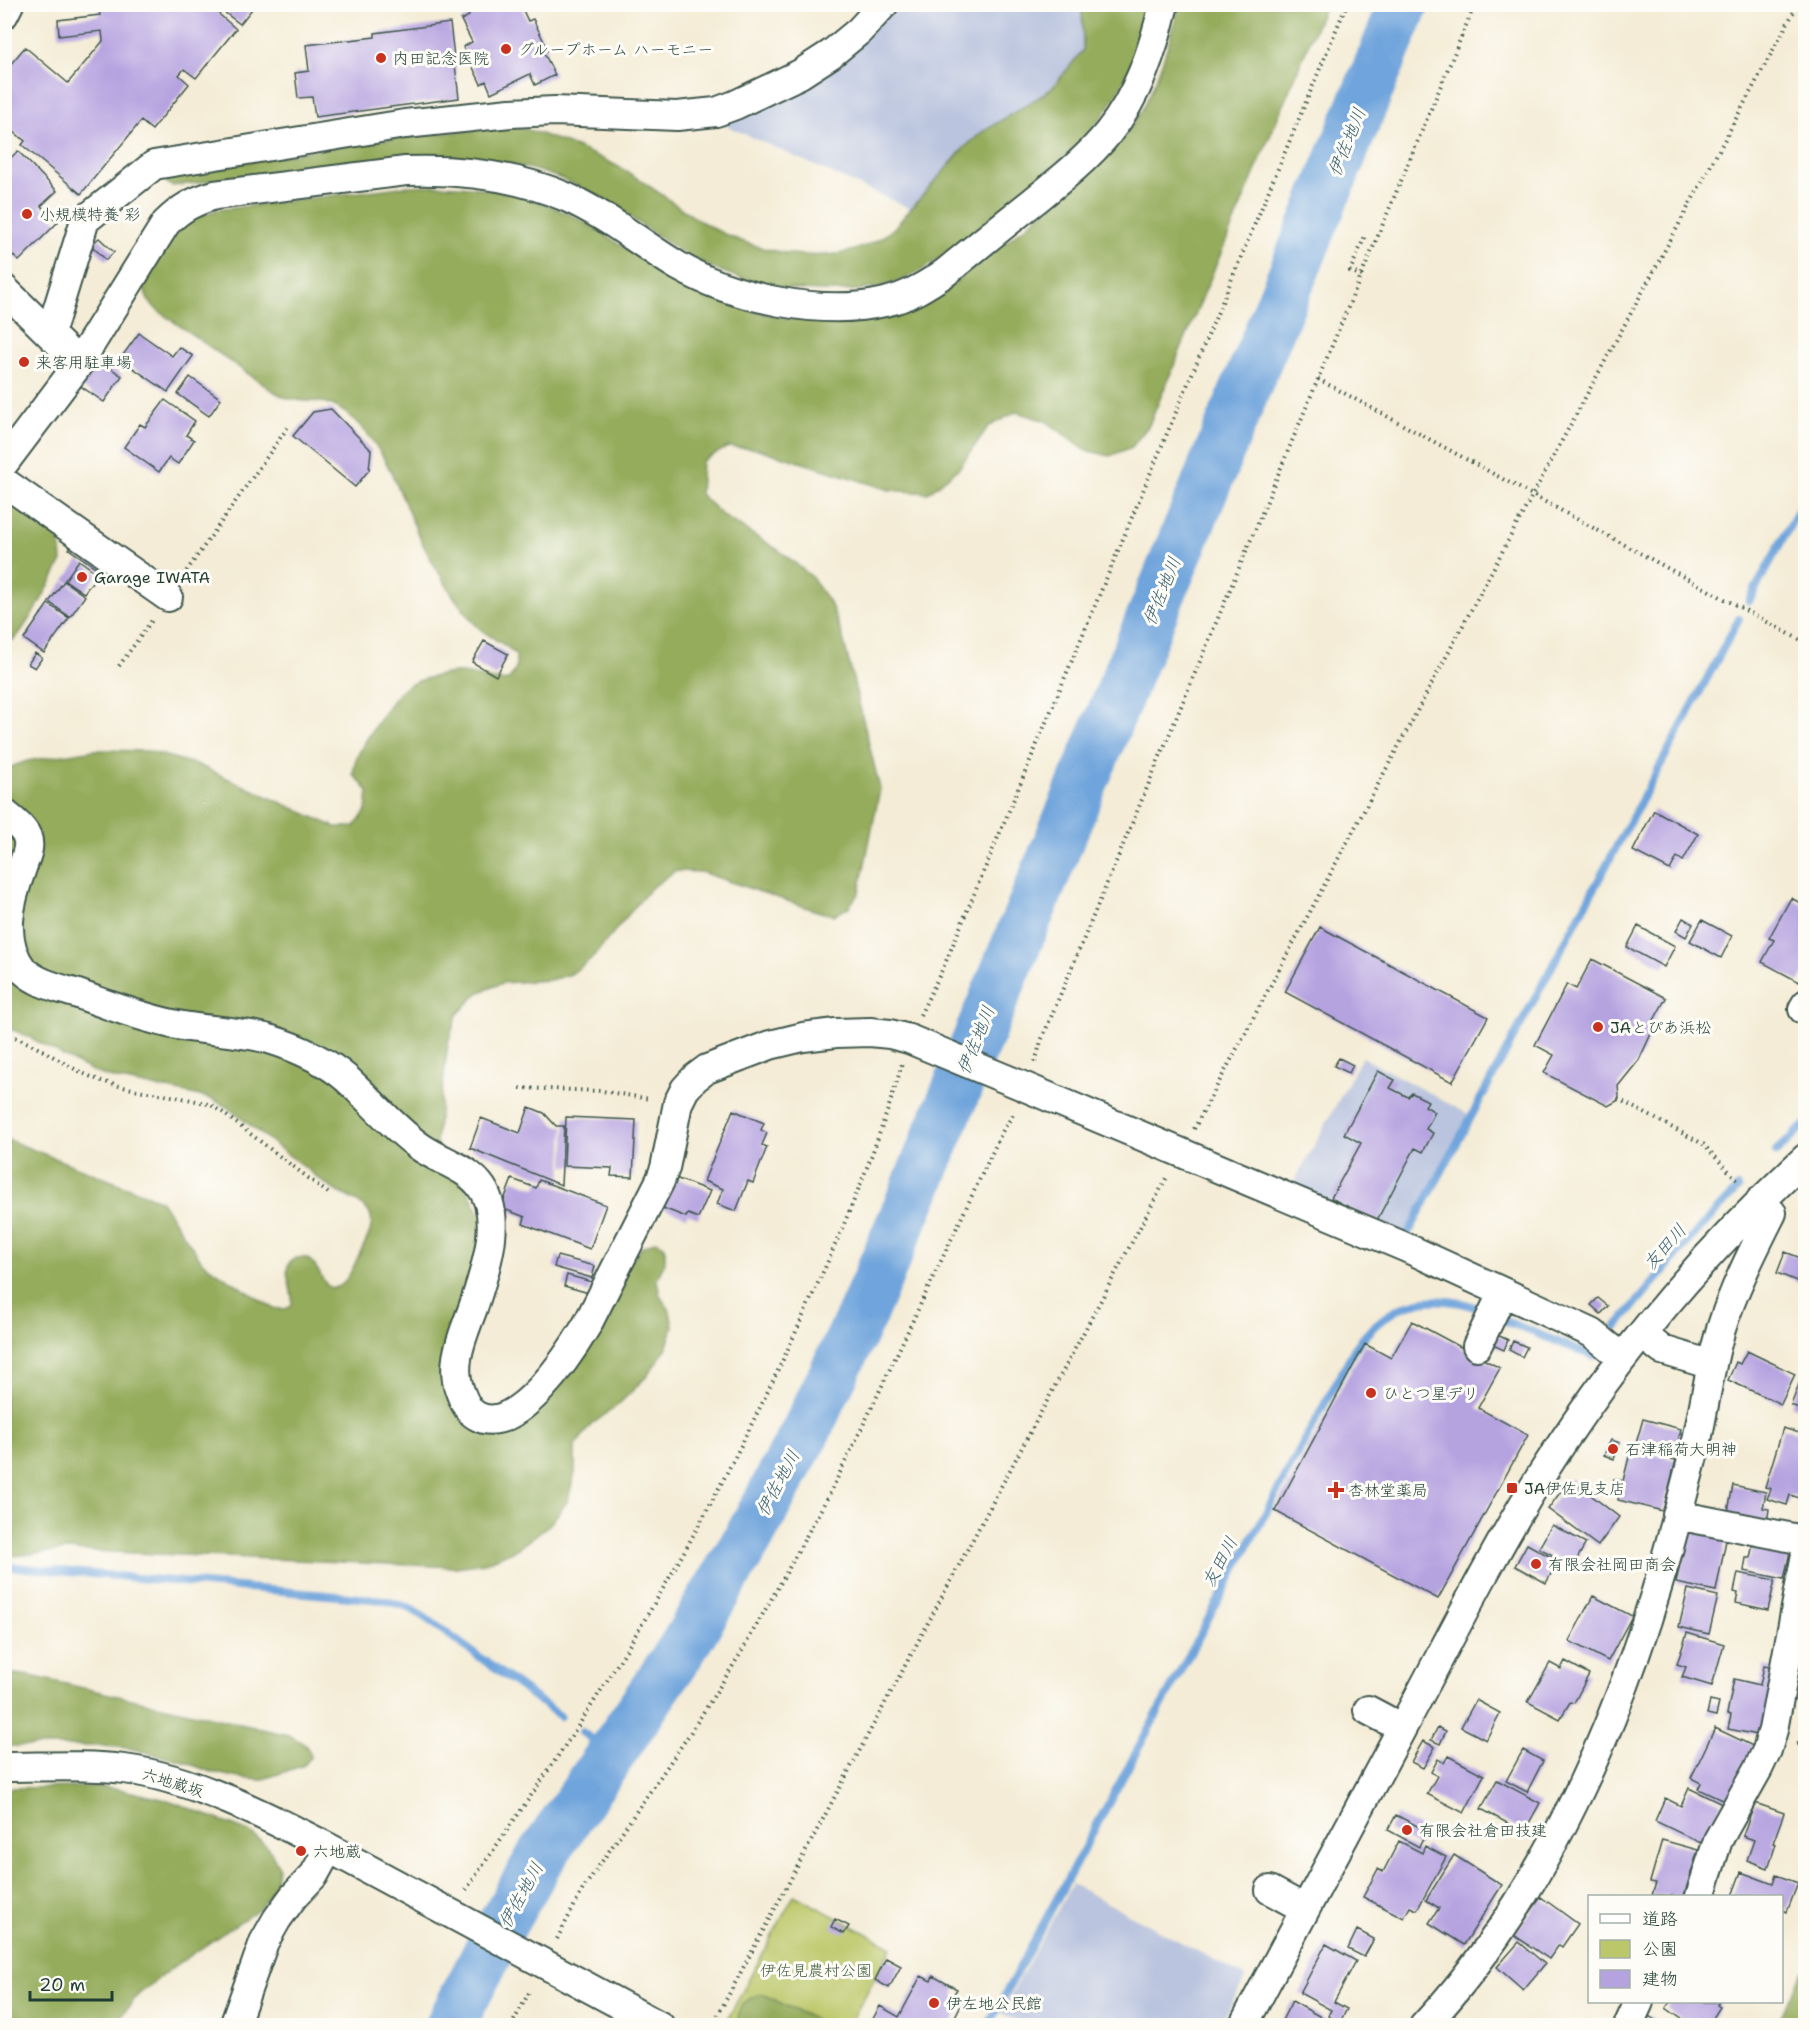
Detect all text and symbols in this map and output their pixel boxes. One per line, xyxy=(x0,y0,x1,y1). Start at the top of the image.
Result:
place label: グループホーム ハーモニー xyxy=(518,39,713,60)
marker: グループホーム ハーモニー xyxy=(499,42,513,56)
place label: 内田記念医院 xyxy=(393,48,489,69)
marker: 内田記念医院 xyxy=(374,51,388,65)
water label: 伊佐地川 xyxy=(1322,104,1372,180)
place label: 小規模特養 彩 xyxy=(39,204,140,225)
marker: 小規模特養 彩 xyxy=(20,207,34,221)
place label: 来客用駐車場 xyxy=(36,352,132,373)
marker: 来客用駐車場 xyxy=(17,355,31,369)
water label: 伊佐地川 xyxy=(1137,553,1187,629)
place label: Garage IWATA xyxy=(94,567,210,588)
marker: Garage IWATA xyxy=(75,570,89,584)
water label: 伊佐地川 xyxy=(951,1002,1001,1078)
place label: JAとぴあ浜松 xyxy=(1610,1017,1711,1038)
marker: JAとぴあ浜松 xyxy=(1591,1020,1605,1034)
water label: 友田川 xyxy=(1638,1219,1692,1275)
place label: ひとつ星デリ xyxy=(1383,1383,1479,1404)
marker: ひとつ星デリ xyxy=(1364,1386,1378,1400)
place label: 石津稲荷大明神 xyxy=(1625,1439,1737,1460)
marker: 石津稲荷大明神 xyxy=(1606,1442,1620,1456)
water label: 伊佐地川 xyxy=(751,1446,805,1520)
place label: JA伊佐見支店 xyxy=(1524,1478,1625,1499)
place label: 杏林堂薬局 xyxy=(1348,1480,1428,1501)
marker: JA伊佐見支店 xyxy=(1505,1481,1519,1495)
marker: 杏林堂薬局 xyxy=(1329,1483,1343,1497)
water label: 友田川 xyxy=(1197,1533,1243,1591)
place label: 有限会社岡田商会 xyxy=(1548,1554,1676,1575)
marker: 有限会社岡田商会 xyxy=(1529,1557,1543,1571)
street label: 六地蔵坂 xyxy=(139,1763,207,1802)
place label: 有限会社倉田技建 xyxy=(1419,1820,1547,1841)
marker: 有限会社倉田技建 xyxy=(1400,1823,1414,1837)
place label: 六地蔵 xyxy=(313,1841,361,1862)
marker: 六地蔵 xyxy=(294,1844,308,1858)
water label: 伊佐地川 xyxy=(493,1858,549,1932)
legend xyxy=(1588,1895,1783,2003)
text: 道路 xyxy=(1642,1907,1678,1931)
text: 公園 xyxy=(1642,1937,1678,1961)
park label: 伊佐見農村公園 xyxy=(760,1960,872,1981)
scale bar xyxy=(30,1964,112,2002)
text: 建物 xyxy=(1642,1967,1678,1991)
text: 20 m xyxy=(39,1973,85,1997)
place label: 伊左地公民館 xyxy=(946,1993,1042,2014)
marker: 伊左地公民館 xyxy=(927,1996,941,2010)

